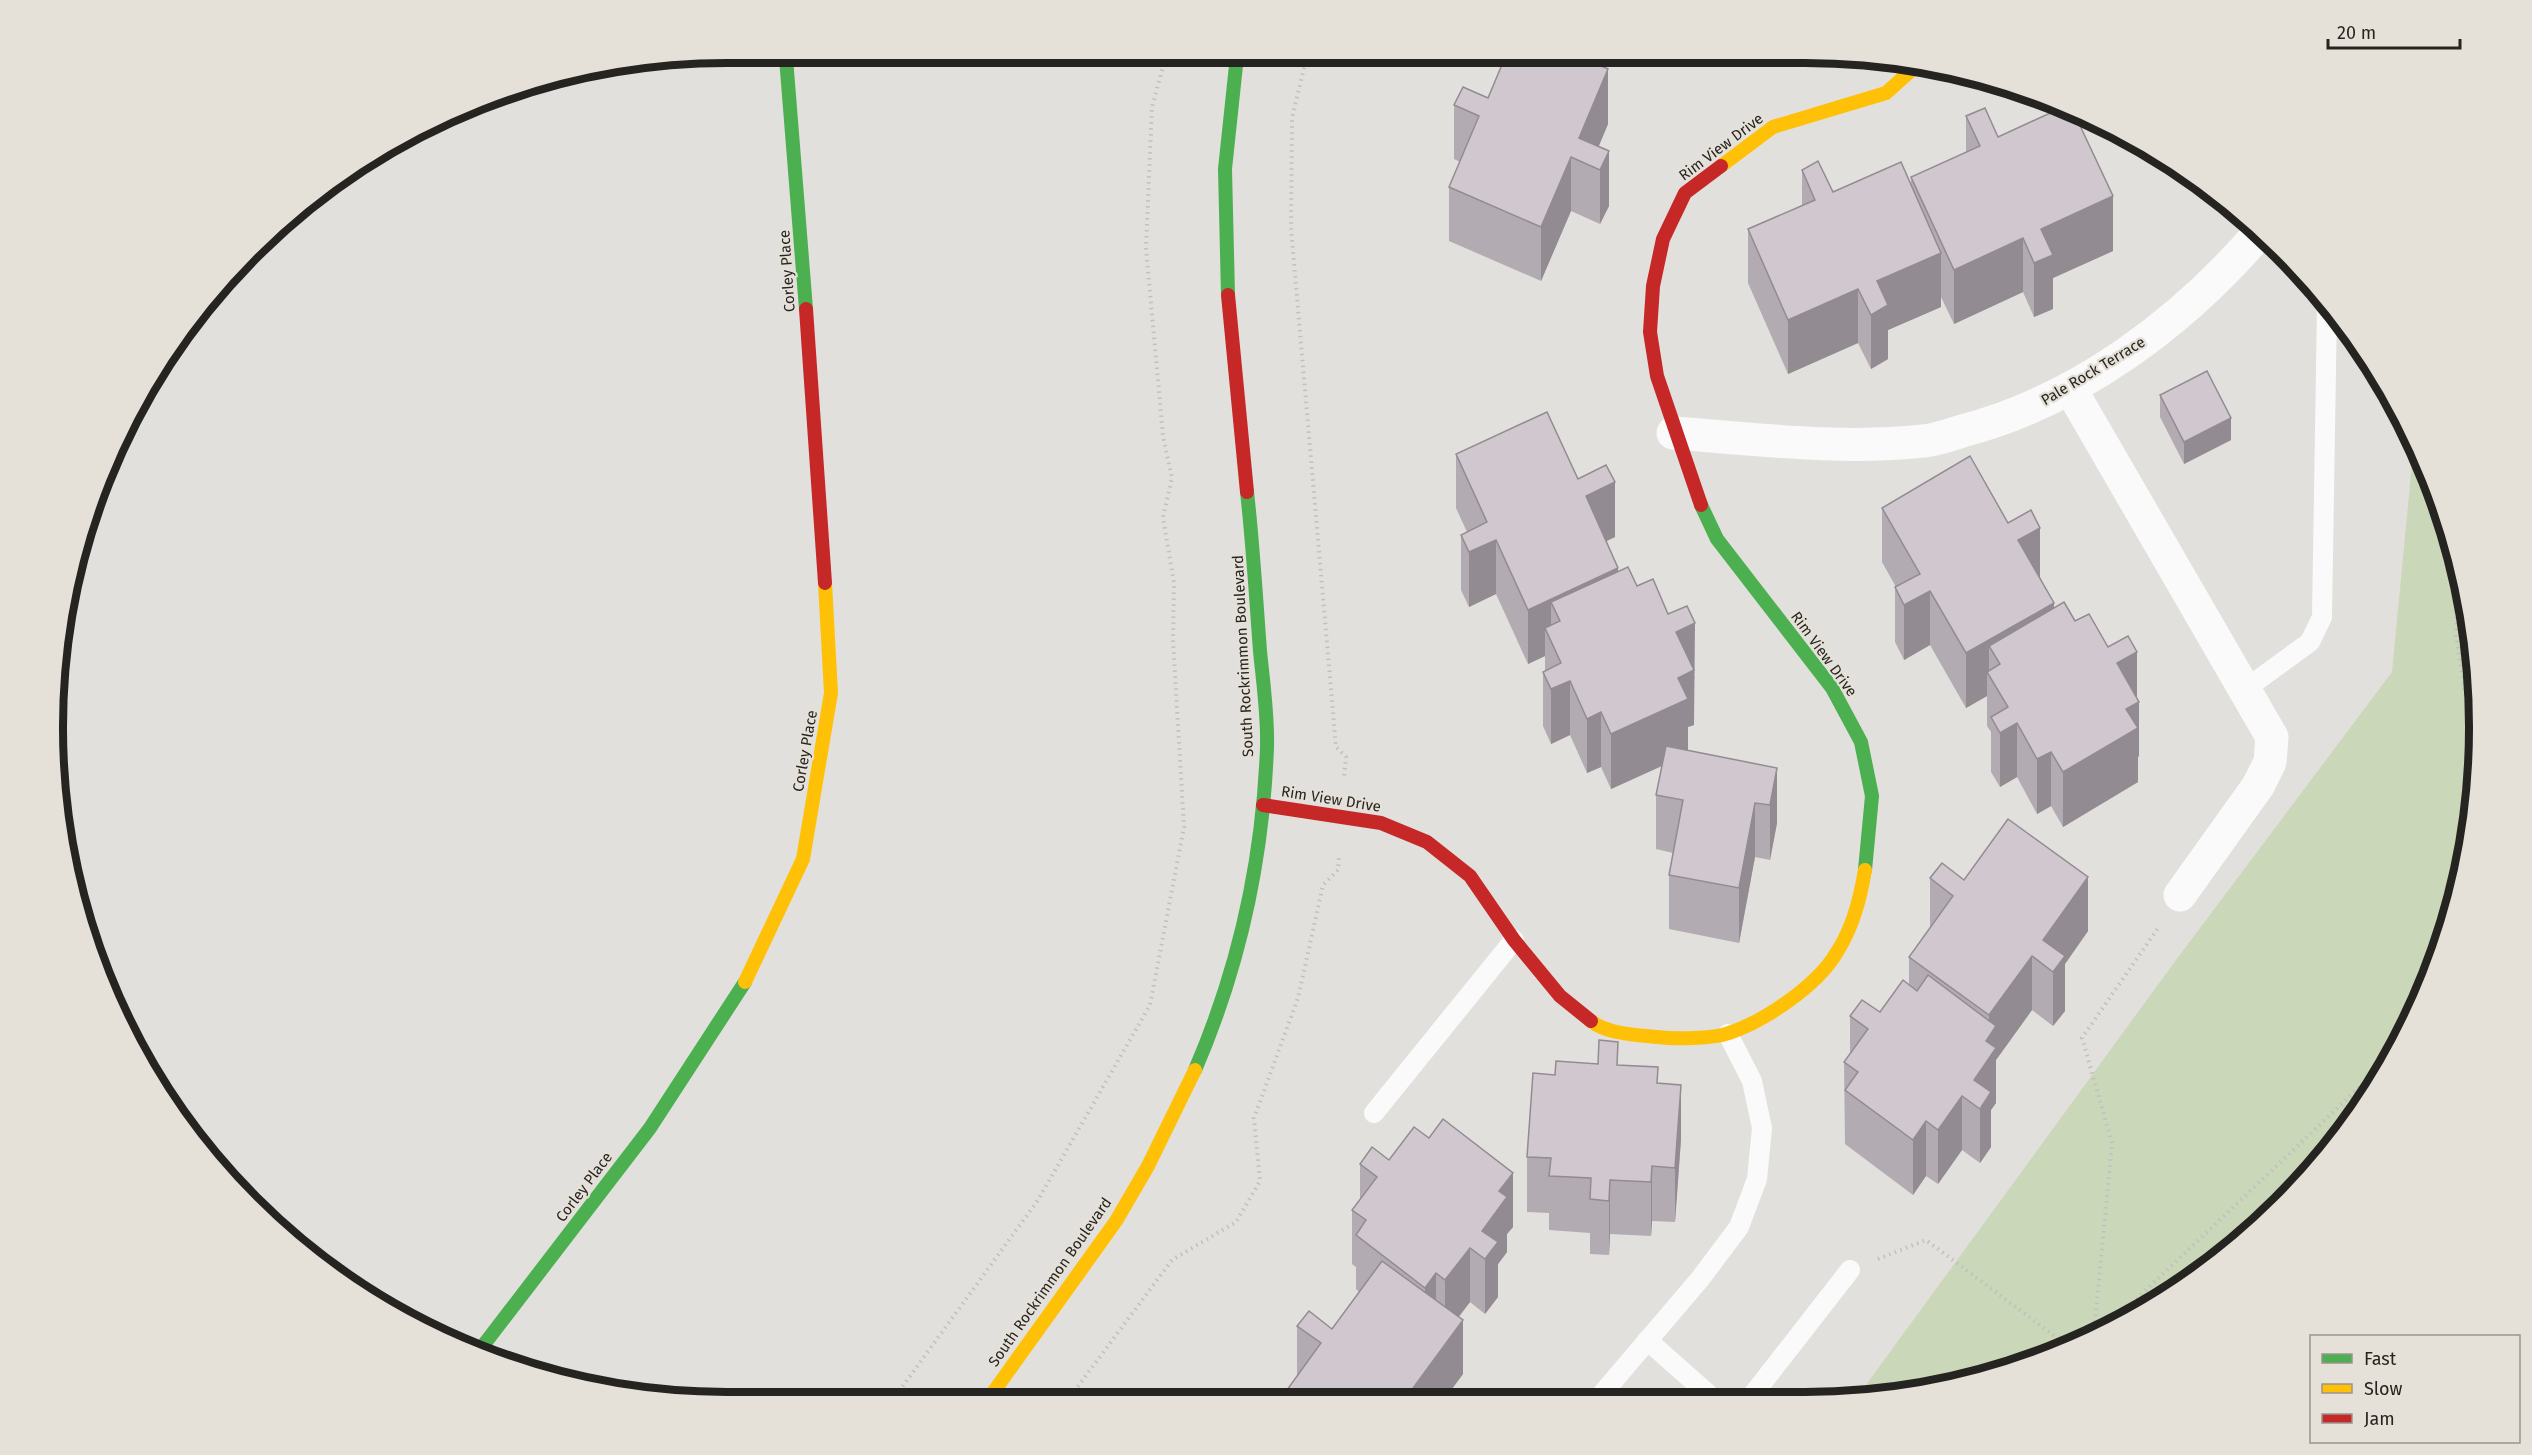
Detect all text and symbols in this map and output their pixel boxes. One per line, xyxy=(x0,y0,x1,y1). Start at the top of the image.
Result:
scale bar xyxy=(2328,12,2460,50)
text: 20 m xyxy=(2337,22,2376,44)
street label: Rim View Drive xyxy=(1675,109,1767,185)
street label: Corley Place xyxy=(775,229,799,313)
street label: Pale Rock Terrace xyxy=(2038,333,2148,409)
street label: South Rockrimmon Boulevard xyxy=(1229,555,1257,757)
street label: Rim View Drive xyxy=(1787,608,1861,700)
street label: Corley Place xyxy=(789,709,821,793)
street label: Rim View Drive xyxy=(1280,782,1382,816)
street label: Corley Place xyxy=(552,1149,616,1225)
street label: South Rockrimmon Boulevard xyxy=(985,1194,1115,1370)
legend xyxy=(2310,1335,2520,1443)
text: Fast xyxy=(2364,1348,2397,1370)
text: Slow xyxy=(2364,1378,2403,1400)
text: Jam xyxy=(2364,1408,2395,1430)

